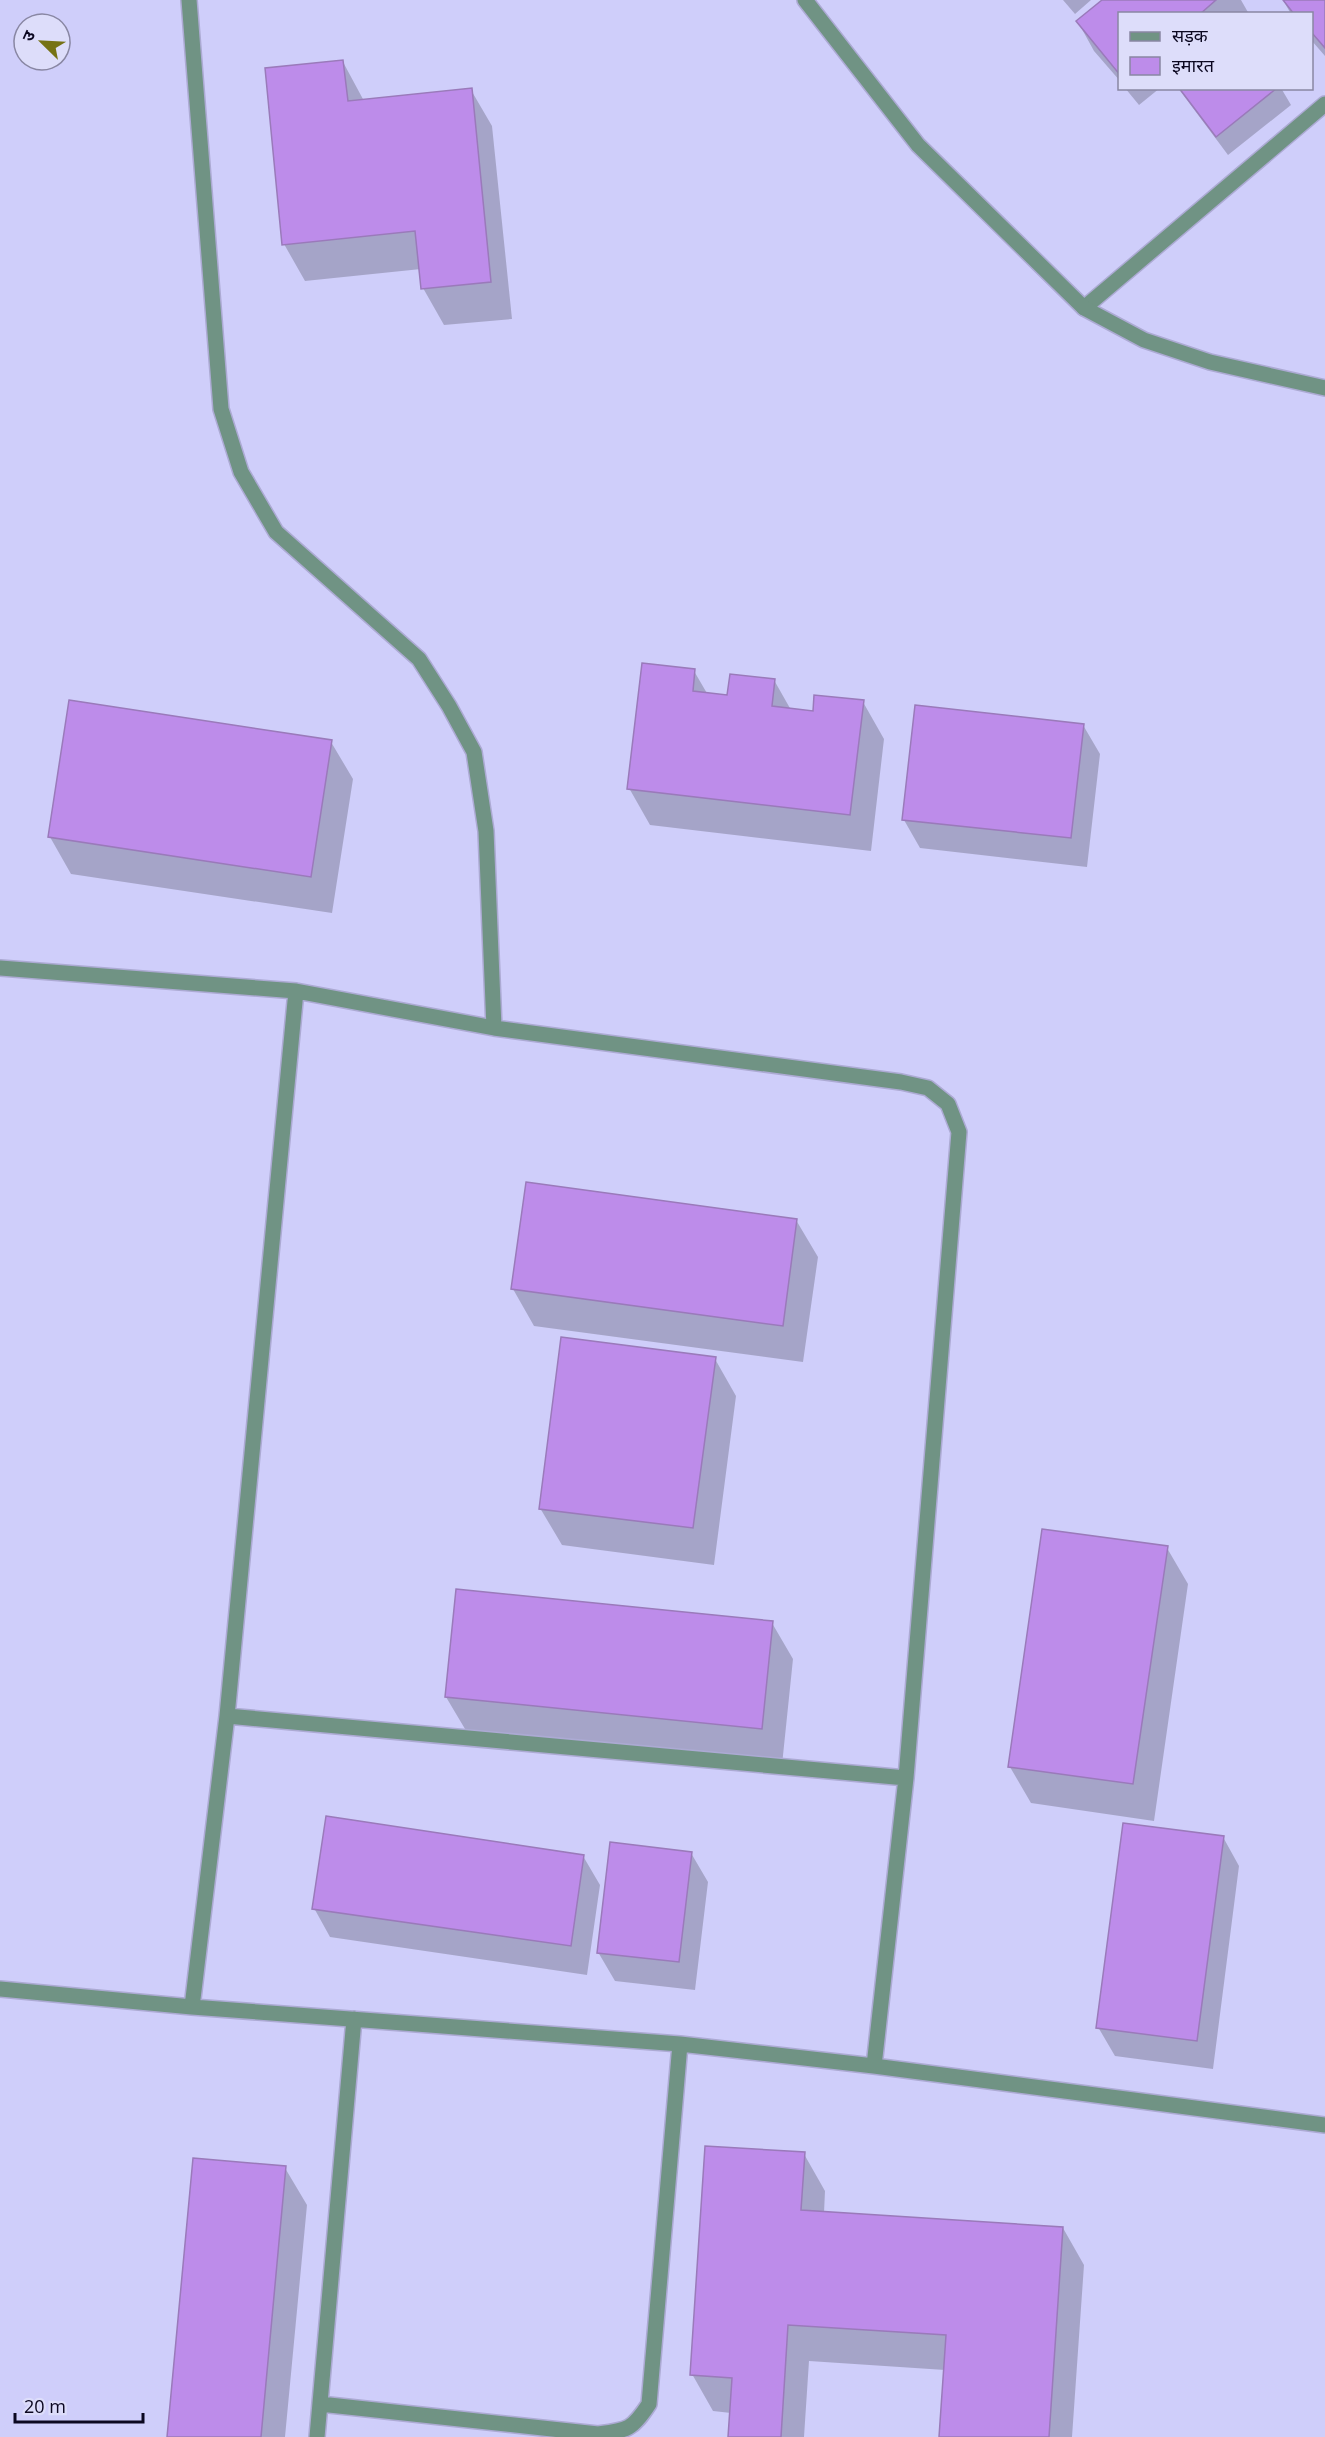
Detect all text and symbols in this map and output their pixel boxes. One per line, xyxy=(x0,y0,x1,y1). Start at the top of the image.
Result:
north arrow xyxy=(12,12,72,72)
legend xyxy=(1118,12,1313,90)
text: सड़क xyxy=(1172,23,1209,47)
text: उ xyxy=(16,27,41,45)
text: इमारत xyxy=(1172,53,1215,77)
scale bar xyxy=(15,2386,142,2424)
text: 20 m xyxy=(24,2394,66,2418)

